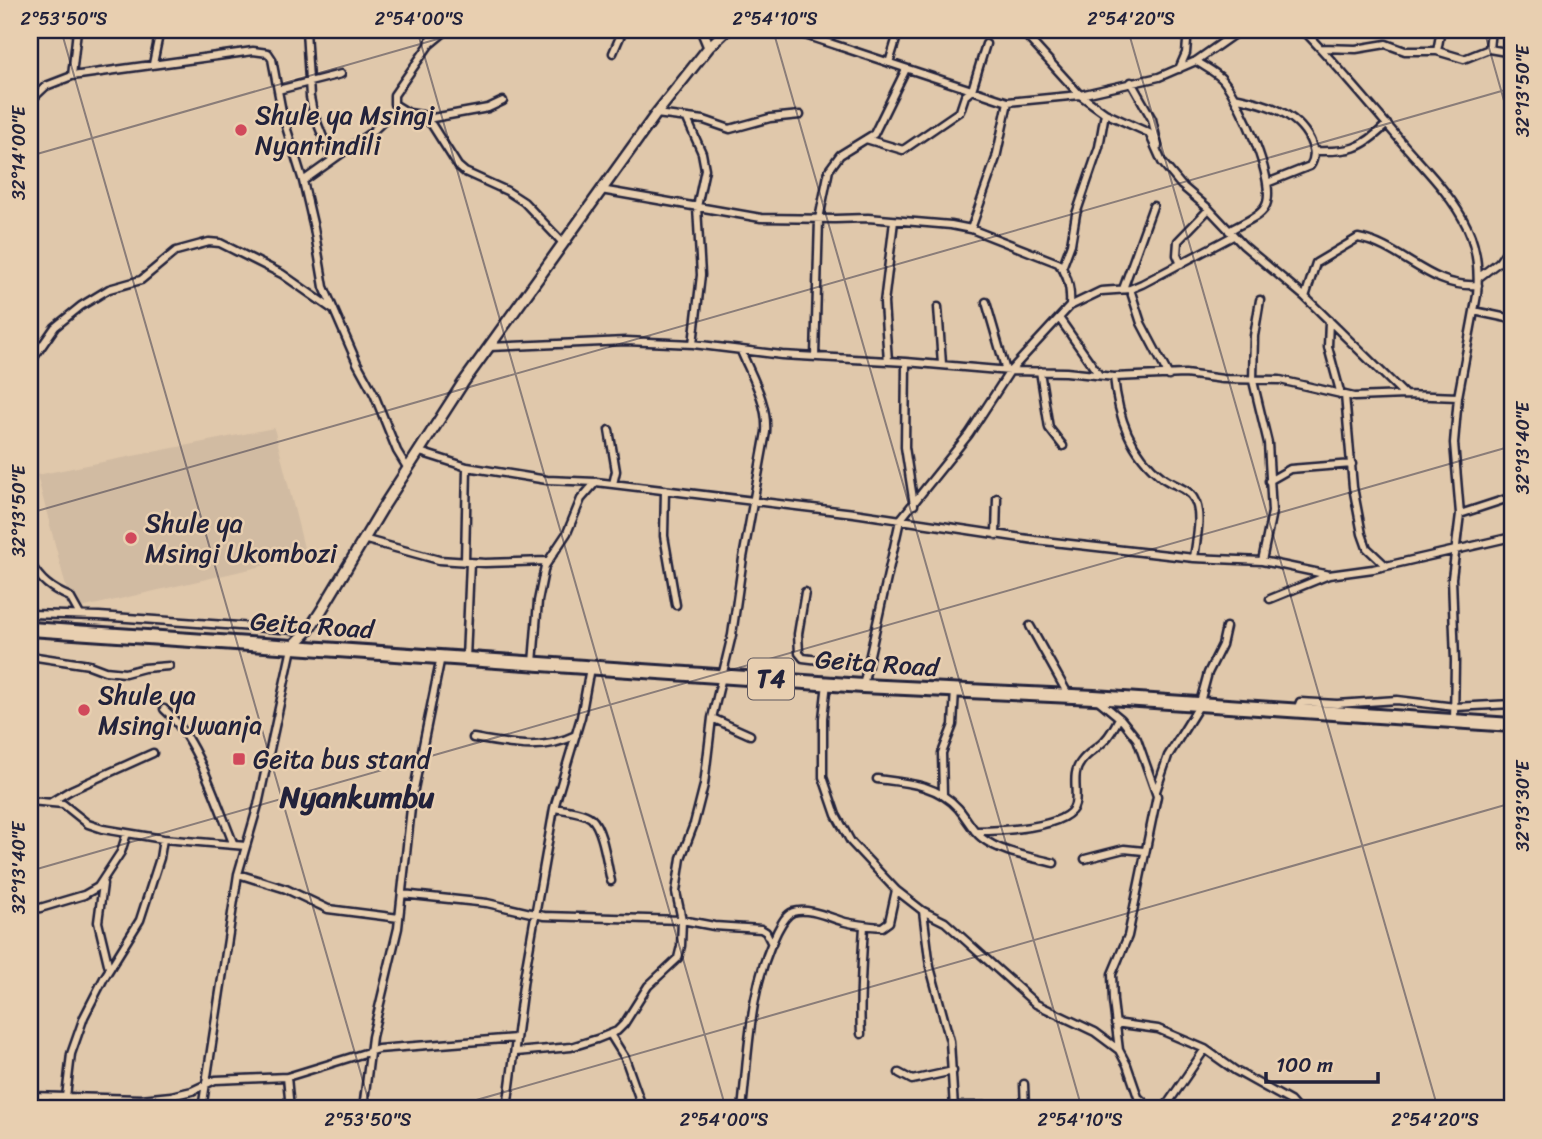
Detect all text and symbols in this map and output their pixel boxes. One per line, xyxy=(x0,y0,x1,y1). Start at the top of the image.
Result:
text: 2°53'50"S xyxy=(21,3,107,35)
text: 2°54'00"S xyxy=(375,3,463,35)
text: 2°54'10"S xyxy=(733,3,817,35)
text: 2°54'20"S xyxy=(1087,3,1175,35)
text: 32°13'50"E xyxy=(1507,44,1539,137)
place label: Shule ya Msingi Nyantindili xyxy=(255,92,435,168)
text: 32°14'00"E xyxy=(3,105,35,200)
marker: Shule ya Msingi Nyantindili xyxy=(233,122,249,138)
text: 32°13'40"E xyxy=(1507,401,1539,494)
text: 32°13'50"E xyxy=(3,464,35,557)
place label: Shule ya Msingi Ukombozi xyxy=(145,500,338,576)
marker: Shule ya Msingi Ukombozi xyxy=(123,530,139,546)
street label: Geita Road xyxy=(249,598,378,652)
street label: Geita Road xyxy=(814,636,943,690)
road number: T4 xyxy=(748,658,794,700)
place label: Shule ya Msingi Uwanja xyxy=(98,672,262,748)
marker: Shule ya Msingi Uwanja xyxy=(76,702,92,718)
place label: Geita bus stand xyxy=(253,736,433,782)
marker: Geita bus stand xyxy=(231,751,247,767)
text: 32°13'30"E xyxy=(1507,760,1539,852)
district label: Nyankumbu xyxy=(279,770,435,824)
text: 32°13'40"E xyxy=(3,821,35,914)
scale bar xyxy=(1266,1041,1378,1085)
text: 100 m xyxy=(1276,1046,1333,1084)
text: 2°53'50"S xyxy=(325,1104,411,1136)
text: 2°54'00"S xyxy=(680,1104,768,1136)
text: 2°54'10"S xyxy=(1038,1104,1122,1136)
text: 2°54'20"S xyxy=(1391,1104,1479,1136)

